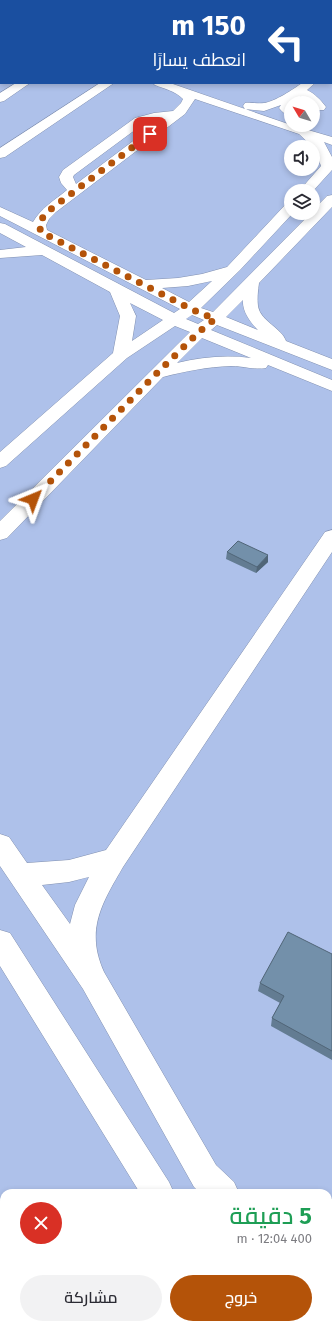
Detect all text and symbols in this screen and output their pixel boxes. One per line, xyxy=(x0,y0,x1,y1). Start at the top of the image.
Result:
text: 150 m xyxy=(171,9,246,42)
icon: left xyxy=(260,16,312,68)
text: انعطف يسارًا xyxy=(152,49,246,71)
north arrow xyxy=(284,96,320,132)
map controls xyxy=(284,96,320,220)
pin xyxy=(133,117,167,151)
icon: arrive xyxy=(139,123,161,145)
button: sound xyxy=(284,140,320,176)
button: layers xyxy=(284,184,320,220)
position arrow xyxy=(12,478,54,520)
button: close xyxy=(20,1202,62,1244)
text: 5 دقيقة xyxy=(230,1202,312,1230)
text: 400 m · 12:04 xyxy=(237,1231,312,1246)
button: مشاركة xyxy=(20,1275,162,1321)
button: خروج xyxy=(170,1275,312,1321)

